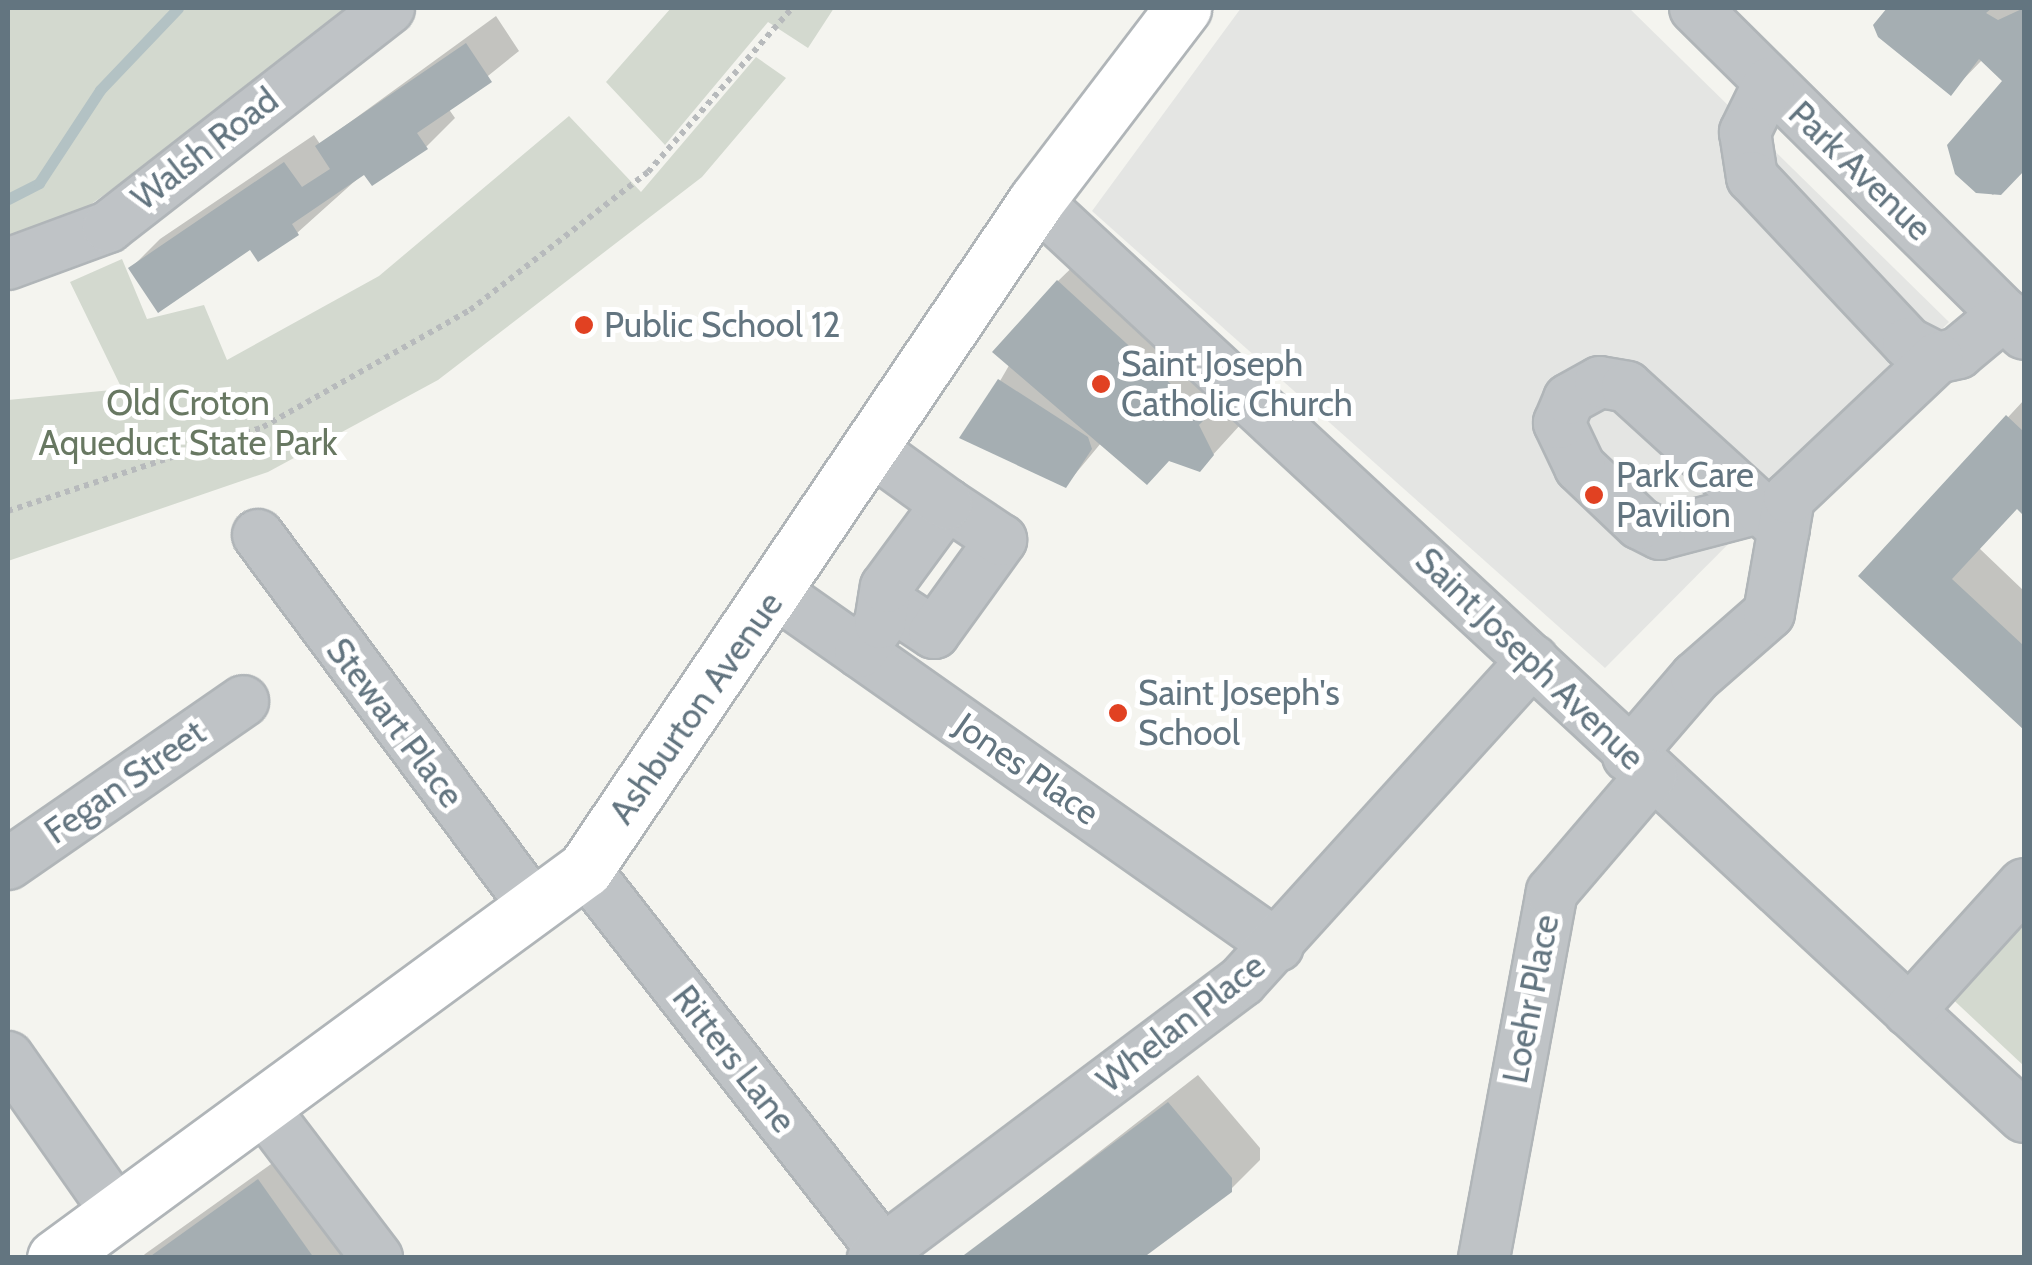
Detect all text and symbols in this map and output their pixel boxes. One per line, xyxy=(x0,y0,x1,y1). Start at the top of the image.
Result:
street label: Walsh Road xyxy=(124,79,286,219)
street label: Park Avenue xyxy=(1780,93,1940,249)
place label: Public School 12 xyxy=(604,304,841,346)
marker: Public School 12 xyxy=(573,314,595,336)
place label: Saint Joseph Catholic Church xyxy=(1121,343,1353,425)
marker: Saint Joseph Catholic Church xyxy=(1090,373,1112,395)
park label: Old Croton Aqueduct State Park xyxy=(39,382,337,464)
place label: Park Care Pavilion xyxy=(1616,454,1754,536)
marker: Park Care Pavilion xyxy=(1581,482,1607,508)
street label: Saint Joseph Avenue xyxy=(1407,539,1653,779)
street label: Ashburton Avenue xyxy=(600,584,792,832)
street label: Stewart Place xyxy=(318,630,472,816)
place label: Saint Joseph's School xyxy=(1138,672,1340,754)
marker: Saint Joseph's School xyxy=(1107,702,1129,724)
street label: Jones Place xyxy=(947,704,1107,834)
street label: Fegan Street xyxy=(37,711,213,853)
street label: Loehr Place xyxy=(1494,911,1568,1087)
street label: Whelan Place xyxy=(1089,945,1273,1101)
street label: Ritters Lane xyxy=(664,977,804,1141)

